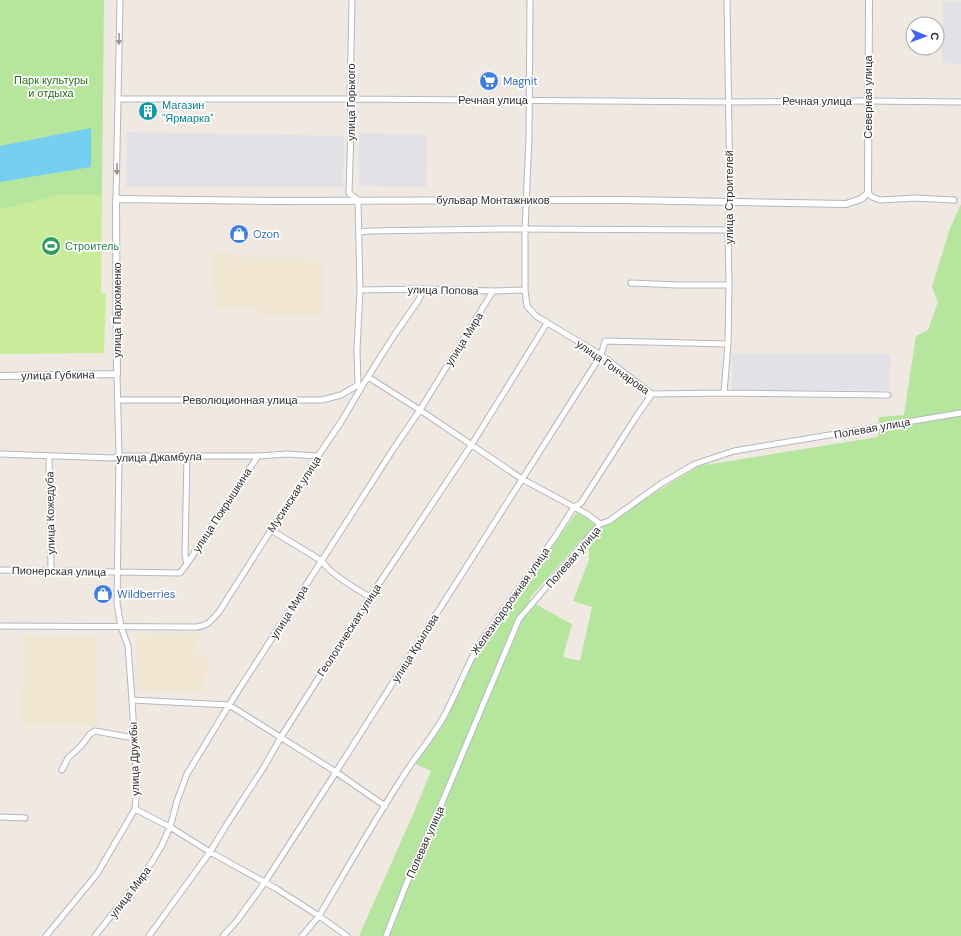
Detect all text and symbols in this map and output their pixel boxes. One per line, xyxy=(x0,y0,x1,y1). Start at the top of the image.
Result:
north arrow xyxy=(905,16,945,56)
text: С xyxy=(928,32,942,40)
one-way arrow xyxy=(116,33,122,46)
street label: Северная улица xyxy=(861,54,875,139)
street label: улица Горького xyxy=(344,63,358,141)
supermarket icon: Magnit xyxy=(478,70,500,92)
park label: Парк культуры и отдыха xyxy=(14,73,88,100)
place label: Magnit xyxy=(503,74,538,88)
street label: Речная улица xyxy=(458,93,529,107)
street label: Речная улица xyxy=(782,94,853,108)
place label: Магазин "Ярмарка" xyxy=(162,98,213,125)
building icon: Магазин "Ярмарка" xyxy=(137,100,159,122)
street label: улица Строителей xyxy=(722,150,736,244)
one-way arrow xyxy=(113,163,120,175)
street label: бульвар Монтажников xyxy=(436,193,550,207)
shop icon: Ozon xyxy=(228,223,250,245)
place label: Ozon xyxy=(253,227,279,241)
sports icon: Строитель xyxy=(40,235,62,257)
place label: Строитель xyxy=(65,239,119,253)
street label: улица Пархоменко xyxy=(110,262,124,358)
street label: улица Попова xyxy=(407,282,480,298)
street label: улица Мира xyxy=(442,309,486,368)
street label: улица Гончарова xyxy=(574,336,653,398)
street label: улица Губкина xyxy=(21,367,96,383)
street label: Революционная улица xyxy=(182,393,298,407)
street label: Полевая улица xyxy=(833,414,912,442)
street label: улица Джамбула xyxy=(116,449,203,465)
street label: Мусинская улица xyxy=(264,452,324,535)
street label: улица Покрышкина xyxy=(189,464,255,555)
street label: улица Кожедуба xyxy=(42,471,58,555)
street label: Полевая улица xyxy=(542,523,604,591)
street label: Железнодорожная улица xyxy=(467,544,553,658)
street label: Пионерская улица xyxy=(12,563,107,579)
street label: Геологическая улица xyxy=(314,580,385,679)
street label: улица Мира xyxy=(267,582,311,641)
shop icon: Wildberries xyxy=(92,583,114,605)
place label: Wildberries xyxy=(117,587,175,601)
street label: улица Крылова xyxy=(388,610,442,685)
street label: улица Дружбы xyxy=(126,722,142,796)
street label: Полевая улица xyxy=(403,803,447,880)
street label: улица Мира xyxy=(106,863,154,920)

